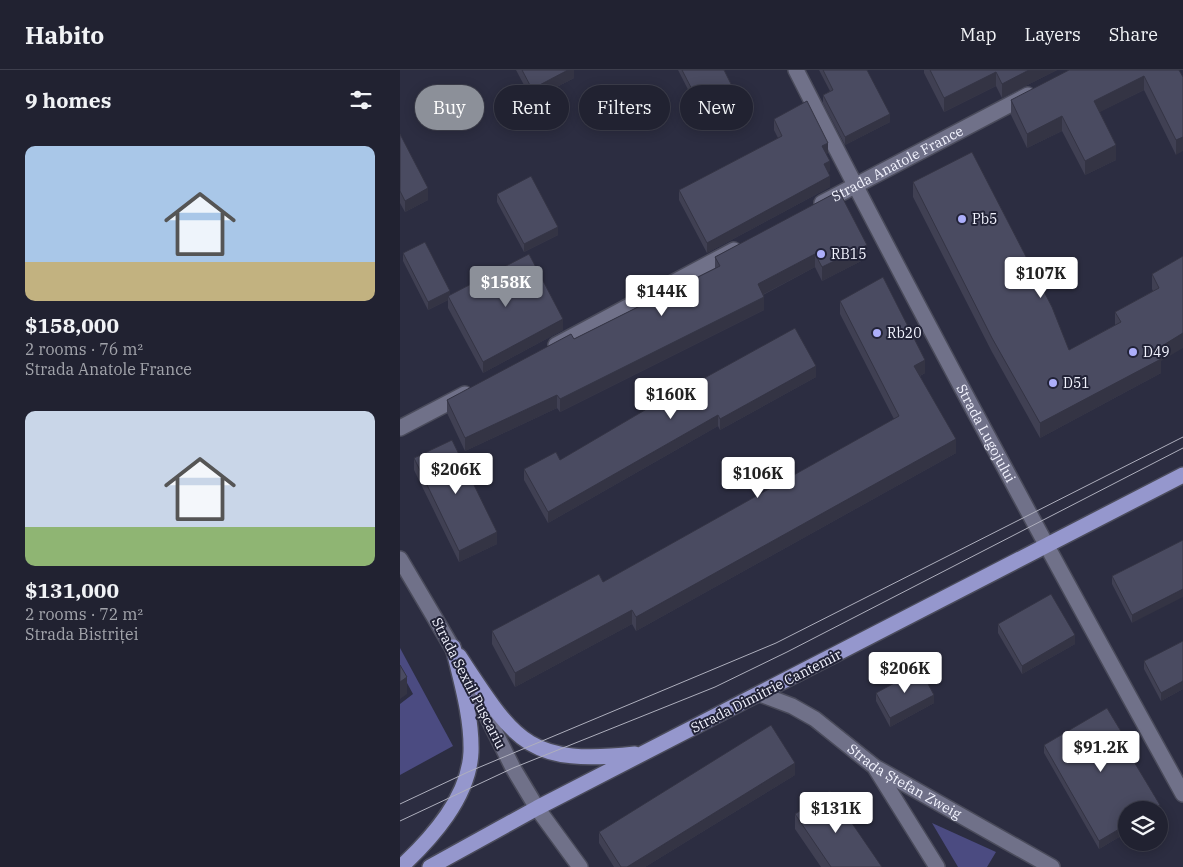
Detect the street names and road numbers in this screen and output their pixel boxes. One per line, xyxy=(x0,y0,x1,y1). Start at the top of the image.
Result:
street label: Strada Anatole France xyxy=(828,122,966,205)
street label: Strada Lugojului xyxy=(952,381,1020,486)
street label: Strada Sextil Pușcariu xyxy=(428,614,510,752)
street label: Strada Dimitrie Cantemir xyxy=(688,645,845,737)
street label: Strada Ștefan Zweig xyxy=(844,739,965,823)

